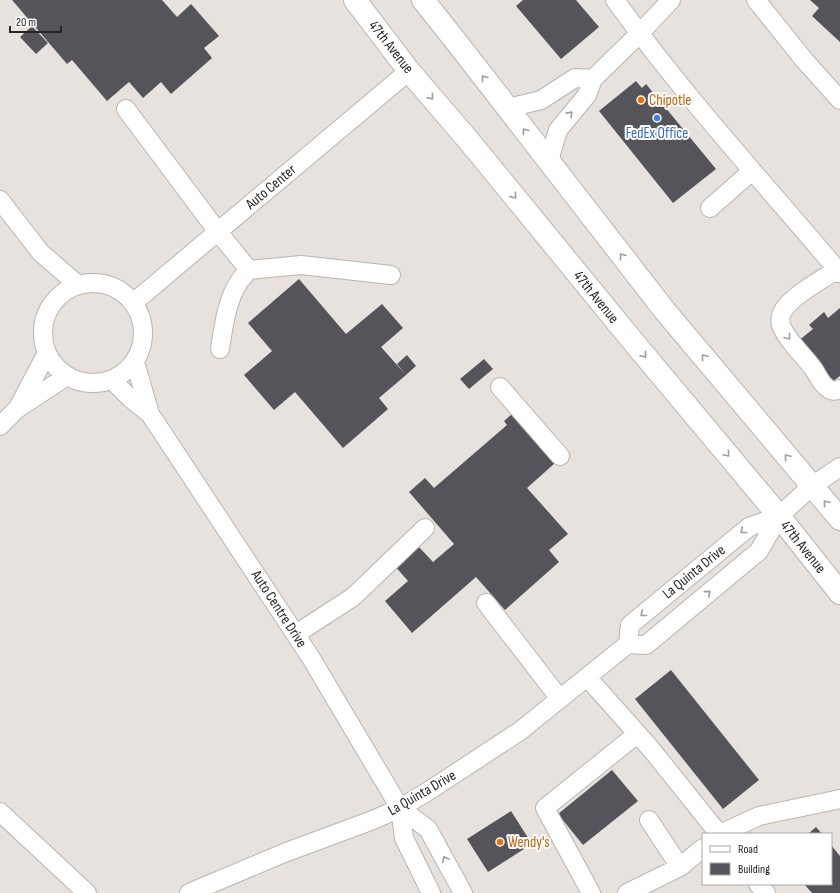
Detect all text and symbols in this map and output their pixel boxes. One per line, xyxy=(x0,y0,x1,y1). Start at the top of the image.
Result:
scale bar xyxy=(10,8,61,34)
text: 20 m xyxy=(16,15,36,30)
street label: 47th Avenue xyxy=(364,17,418,77)
one-way arrow xyxy=(482,75,489,82)
place label: Chipotle xyxy=(649,91,691,110)
one-way arrow xyxy=(426,92,433,99)
marker: Chipotle xyxy=(636,95,646,105)
one-way arrow xyxy=(566,111,573,119)
marker: FedEx Office xyxy=(652,113,662,123)
place label: FedEx Office xyxy=(626,124,688,143)
one-way arrow xyxy=(523,128,530,135)
street label: Auto Center xyxy=(241,160,301,214)
one-way arrow xyxy=(510,192,517,199)
one-way arrow xyxy=(620,253,627,260)
street label: 47th Avenue xyxy=(569,267,623,327)
one-way arrow xyxy=(784,332,791,339)
one-way arrow xyxy=(639,350,646,357)
one-way arrow xyxy=(701,354,708,362)
one-way arrow xyxy=(723,450,730,457)
one-way arrow xyxy=(785,454,792,461)
one-way arrow xyxy=(824,500,831,507)
street label: 47th Avenue xyxy=(776,517,830,577)
one-way arrow xyxy=(741,527,748,534)
street label: La Quinta Drive xyxy=(659,541,729,603)
street label: Auto Centre Drive xyxy=(246,566,311,651)
one-way arrow xyxy=(704,590,711,597)
one-way arrow xyxy=(640,609,647,616)
street label: La Quinta Drive xyxy=(385,766,459,820)
place label: Wendy's xyxy=(508,833,550,852)
legend xyxy=(702,833,832,885)
marker: Wendy's xyxy=(495,837,505,847)
text: Road xyxy=(738,842,758,857)
one-way arrow xyxy=(442,856,449,863)
text: Building xyxy=(738,862,770,877)

